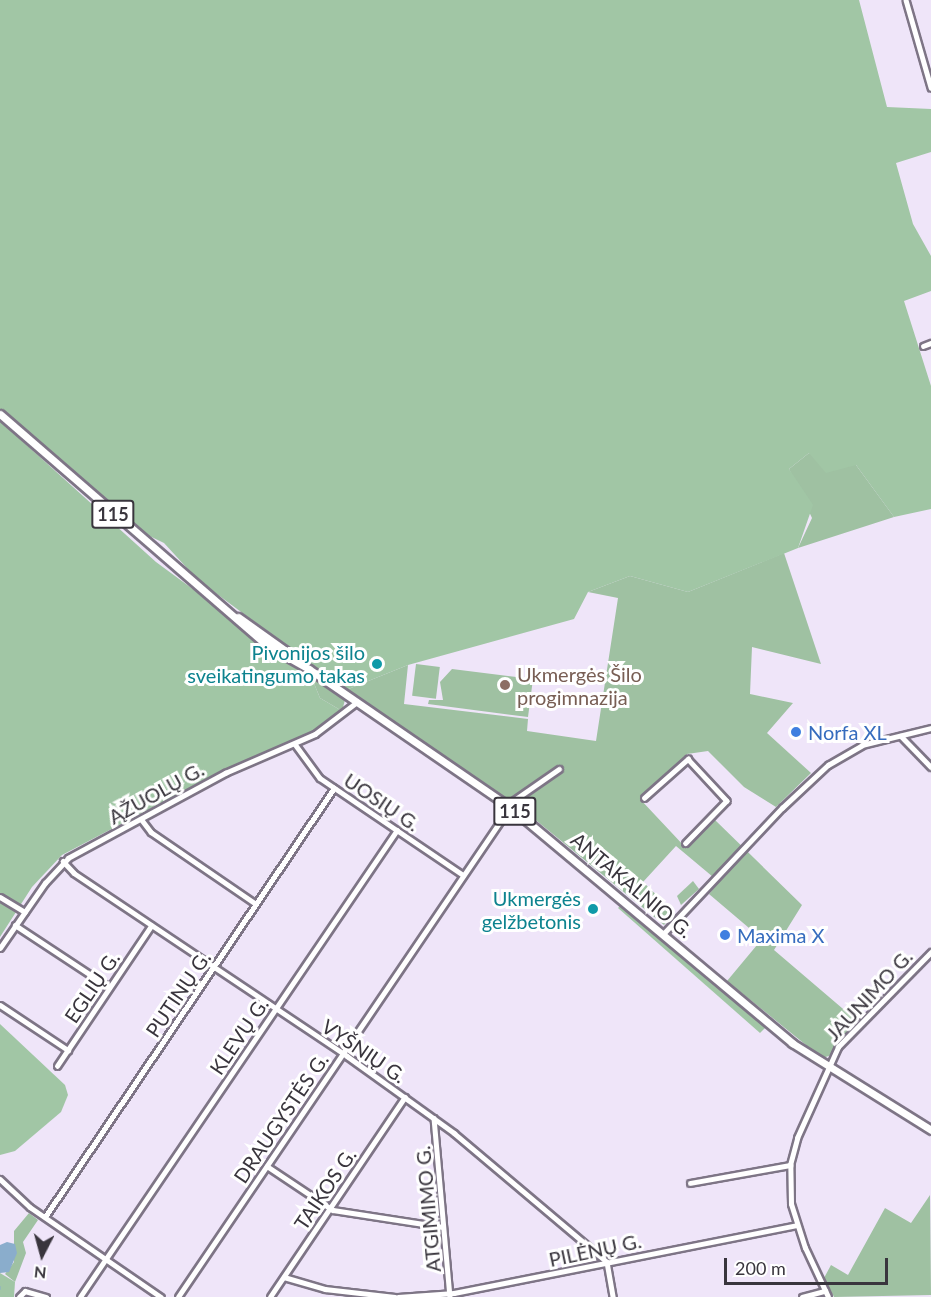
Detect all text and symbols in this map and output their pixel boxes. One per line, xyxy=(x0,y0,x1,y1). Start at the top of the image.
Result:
road number: 115 xyxy=(90,499,136,529)
place label: Pivonijos šilo sveikatingumo takas xyxy=(187,640,365,687)
marker: Pivonijos šilo sveikatingumo takas xyxy=(370,657,384,671)
place label: Ukmergės Šilo progimnazija xyxy=(517,662,642,709)
marker: Ukmergės Šilo progimnazija xyxy=(498,678,512,692)
place label: Norfa XL xyxy=(808,720,887,744)
marker: Norfa XL xyxy=(789,725,803,739)
street label: ĄŽUOLŲ G. xyxy=(104,757,208,829)
street label: UOSIŲ G. xyxy=(340,768,424,836)
road number: 115 xyxy=(492,796,538,826)
street label: ANTAKALNIO G. xyxy=(566,827,698,943)
place label: Ukmergės gelžbetonis xyxy=(482,886,581,933)
marker: Ukmergės gelžbetonis xyxy=(586,902,600,916)
place label: Maxima X xyxy=(737,923,824,947)
marker: Maxima X xyxy=(718,928,732,942)
street label: JAUNIMO G. xyxy=(821,944,917,1046)
street label: PUTINŲ G. xyxy=(140,946,216,1042)
street label: EGLIŲ G. xyxy=(59,947,125,1027)
street label: KLEVŲ G. xyxy=(205,993,273,1079)
street label: VYŠNIŲ G. xyxy=(317,1014,411,1088)
street label: DRAUGYSTĖS G. xyxy=(229,1048,333,1188)
street label: TAIKOS G. xyxy=(289,1144,361,1234)
street label: ATGIMIMO G. xyxy=(411,1145,445,1273)
north arrow xyxy=(12,1225,72,1285)
street label: PILĖNŲ G. xyxy=(547,1229,643,1271)
scale bar xyxy=(727,1246,890,1284)
text: 200 m xyxy=(735,1257,786,1279)
text: N xyxy=(33,1263,47,1283)

